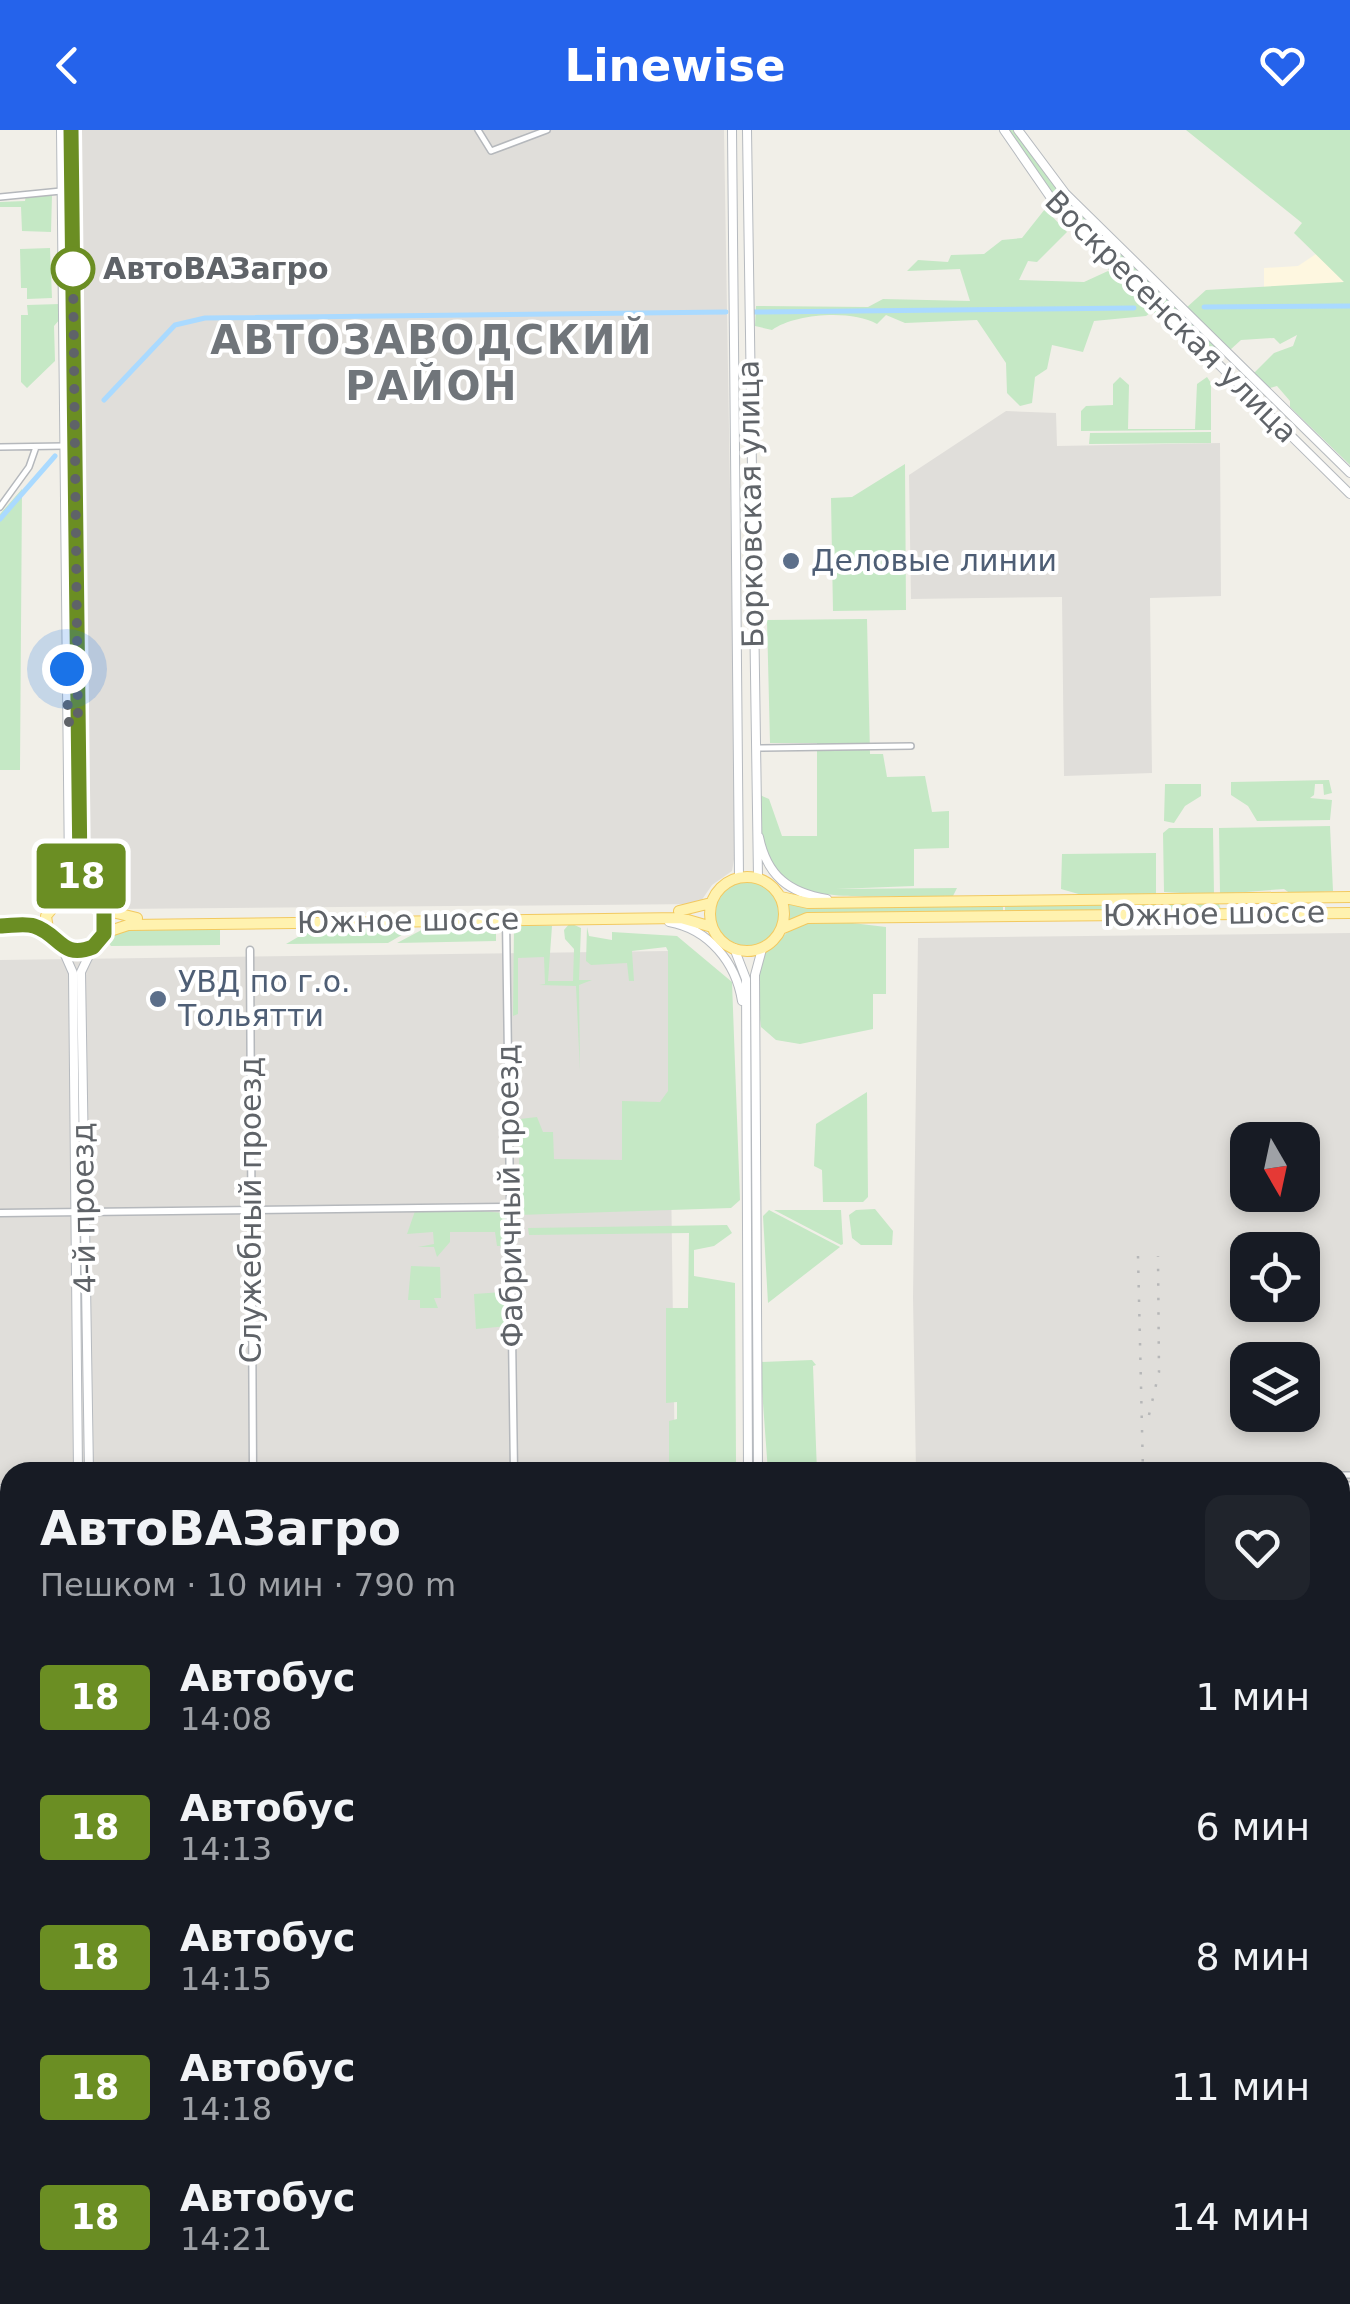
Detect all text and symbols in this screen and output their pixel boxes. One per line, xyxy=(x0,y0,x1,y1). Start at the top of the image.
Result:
icon: back xyxy=(40,38,95,93)
icon: heart xyxy=(1255,38,1310,93)
text: Linewise xyxy=(565,39,785,92)
street label: Воскресенская улица xyxy=(1038,184,1304,450)
marker: АвтоВАЗагро xyxy=(52,248,94,290)
place label: АвтоВАЗагро xyxy=(103,251,329,286)
district label: АВТОЗАВОДСКИЙ РАЙОН xyxy=(210,316,654,409)
street label: Борковская улица xyxy=(730,360,771,648)
place label: Деловые линии xyxy=(811,543,1057,578)
marker: Деловые линии xyxy=(780,550,802,572)
your location xyxy=(42,644,92,694)
line badge: 18 xyxy=(36,844,126,908)
text: 18 xyxy=(57,856,105,896)
street label: Южное шоссе xyxy=(1102,894,1326,933)
street label: Южное шоссе xyxy=(296,901,520,940)
place label: УВД по г.о. Тольятти xyxy=(177,964,351,1033)
marker: УВД по г.о. Тольятти xyxy=(147,988,169,1010)
street label: Фабричный проезд xyxy=(489,1044,530,1348)
street label: Служебный проезд xyxy=(233,1057,268,1363)
street label: 4-й проезд xyxy=(65,1122,102,1294)
north arrow xyxy=(1230,1122,1320,1212)
map controls xyxy=(1230,1122,1320,1432)
button: locate xyxy=(1230,1232,1320,1322)
button: layers xyxy=(1230,1342,1320,1432)
button: heart xyxy=(1205,1495,1310,1600)
text: АвтоВАЗагро xyxy=(40,1500,401,1556)
text: Пешком · 10 мин · 790 m xyxy=(40,1566,456,1604)
text: Автобус xyxy=(180,1656,355,1700)
text: 1 мин xyxy=(1196,1675,1310,1719)
text: 18 xyxy=(71,1677,119,1717)
text: 14:08 xyxy=(180,1700,272,1738)
text: Автобус xyxy=(180,1786,355,1830)
text: 6 мин xyxy=(1196,1805,1310,1849)
text: 18 xyxy=(71,1807,119,1847)
text: 14:13 xyxy=(180,1830,272,1868)
text: Автобус xyxy=(180,1916,355,1960)
text: 8 мин xyxy=(1196,1935,1310,1979)
text: 18 xyxy=(71,1937,119,1977)
text: 14:15 xyxy=(180,1960,272,1998)
text: Автобус xyxy=(180,2046,355,2090)
text: 11 мин xyxy=(1171,2065,1310,2109)
text: 18 xyxy=(71,2067,119,2107)
text: 14:18 xyxy=(180,2090,272,2128)
text: Автобус xyxy=(180,2176,355,2220)
text: 14 мин xyxy=(1171,2195,1310,2239)
text: 18 xyxy=(71,2197,119,2237)
text: 14:21 xyxy=(180,2220,272,2258)

